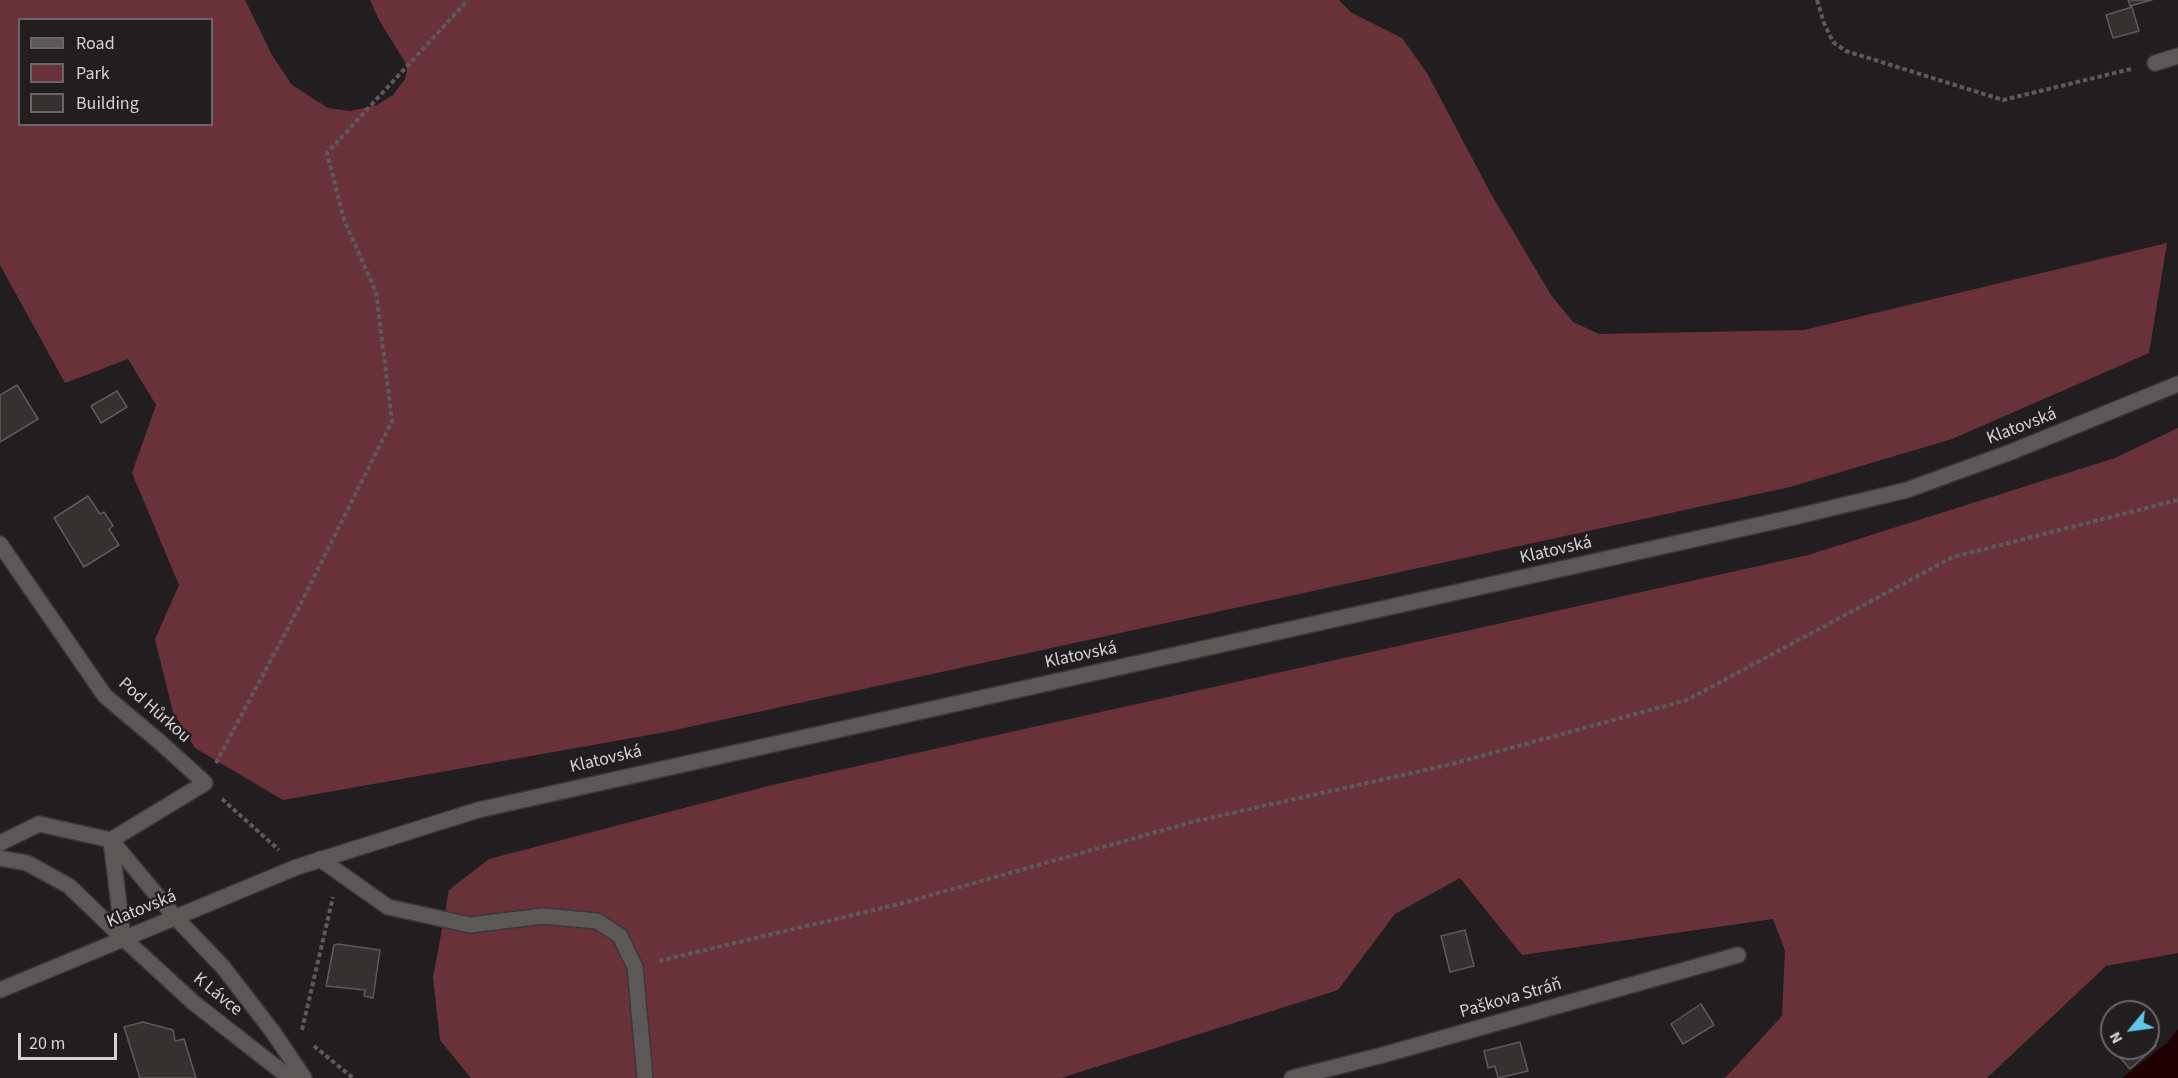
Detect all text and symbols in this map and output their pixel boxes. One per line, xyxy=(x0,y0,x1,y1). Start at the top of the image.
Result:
legend xyxy=(18,18,213,126)
text: Road xyxy=(76,31,115,56)
text: Park xyxy=(76,61,110,86)
text: Building xyxy=(76,91,139,116)
street label: Klatovská xyxy=(1984,404,2060,450)
street label: Klatovská xyxy=(1518,532,1594,570)
street label: Klatovská xyxy=(1043,638,1119,674)
street label: Pod Hůrkou xyxy=(113,674,195,748)
street label: Klatovská xyxy=(568,741,644,779)
street label: Klatovská xyxy=(104,886,180,934)
street label: K Lávce xyxy=(188,969,246,1021)
street label: Paškova Stráň xyxy=(1458,974,1564,1024)
north arrow xyxy=(2100,1000,2160,1060)
scale bar xyxy=(21,1021,120,1059)
text: N xyxy=(2104,1028,2128,1048)
text: 20 m xyxy=(29,1031,65,1056)

